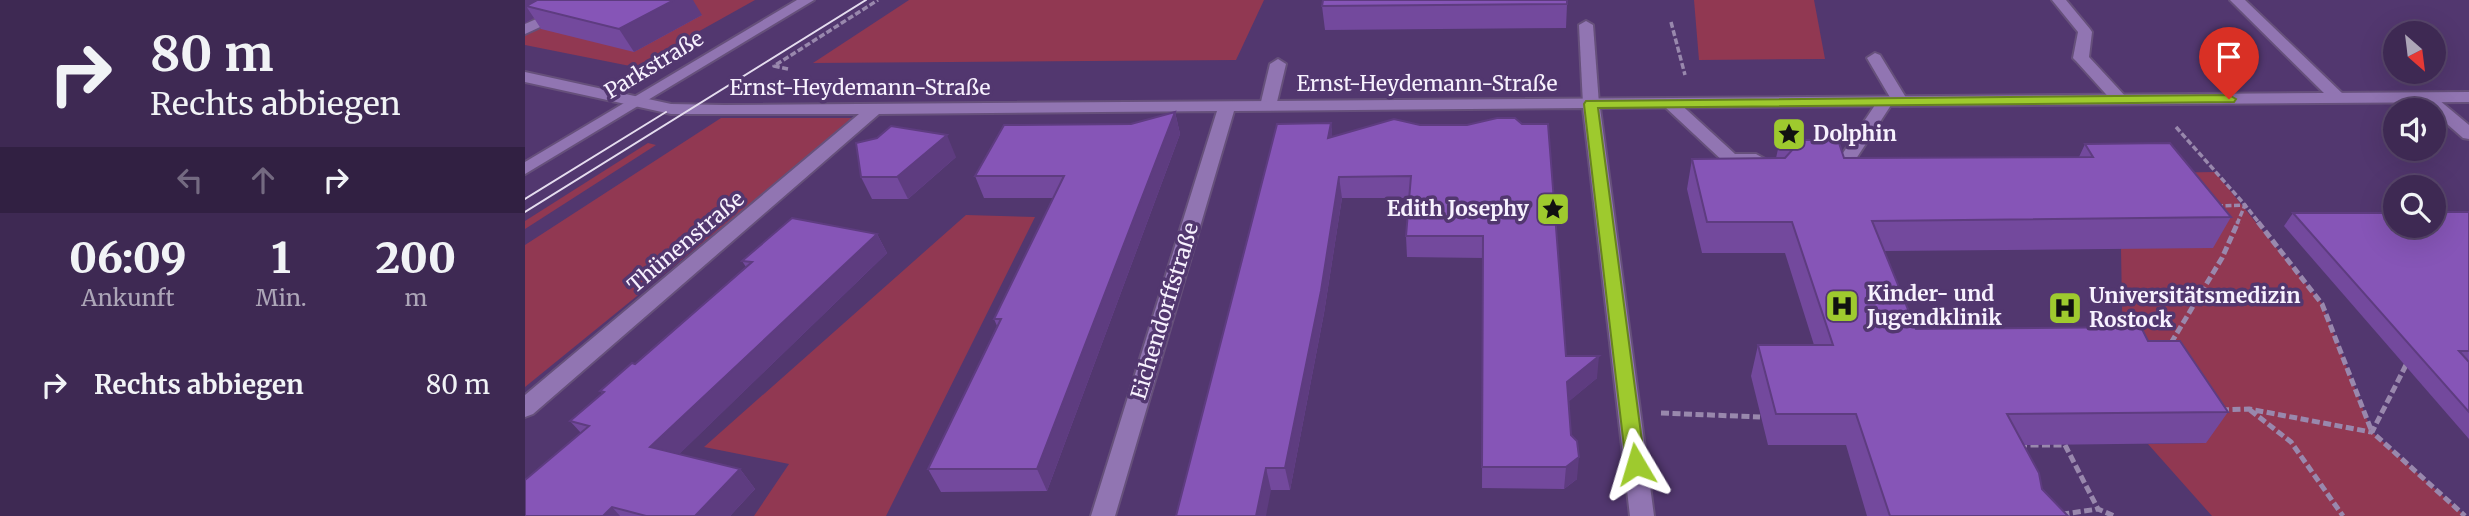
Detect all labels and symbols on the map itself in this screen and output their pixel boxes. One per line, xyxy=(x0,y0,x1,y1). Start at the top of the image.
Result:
north arrow xyxy=(2383,21,2447,84)
street label: Parkstraße xyxy=(599,24,708,105)
pin xyxy=(2199,27,2259,99)
street label: Ernst-Heydemann-Straße xyxy=(1296,70,1558,97)
street label: Ernst-Heydemann-Straße xyxy=(729,74,991,101)
place icon: Dolphin xyxy=(1770,115,1808,153)
place label: Dolphin xyxy=(1813,120,1897,147)
street label: Thünenstraße xyxy=(622,185,750,298)
place icon: Edith Josephy xyxy=(1534,190,1572,228)
place label: Edith Josephy xyxy=(1387,195,1530,222)
street label: Eichendorffstraße xyxy=(1125,219,1204,403)
place label: Kinder- und Jugendklinik xyxy=(1866,280,2002,331)
place label: Universitätsmedizin Rostock xyxy=(2089,282,2301,333)
hospital icon: Kinder- und Jugendklinik xyxy=(1823,287,1861,325)
hospital icon: Universitätsmedizin Rostock xyxy=(2046,289,2084,327)
position arrow xyxy=(1599,427,1673,501)

